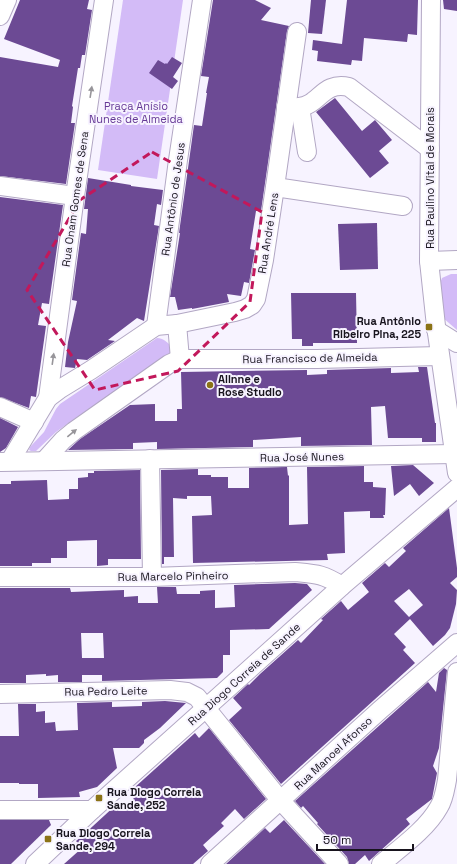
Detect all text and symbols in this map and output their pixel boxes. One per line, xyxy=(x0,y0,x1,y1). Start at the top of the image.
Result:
one-way arrow xyxy=(88,86,94,98)
park label: Praça Anísio Nunes de Almeida xyxy=(89,99,184,126)
street label: Rua Paulino Vital de Morais xyxy=(423,107,437,249)
street label: Rua Onam Gomes de Sena xyxy=(59,130,92,268)
street label: Rua Antônio de Jesus xyxy=(158,141,188,257)
street label: Rua André Lens xyxy=(255,191,281,274)
place label: Rua Antônio Ribeiro Pina, 225 xyxy=(333,314,421,341)
marker: Rua Antônio Ribeiro Pina, 225 xyxy=(424,322,434,332)
street label: Rua Francisco de Almeida xyxy=(242,350,378,366)
one-way arrow xyxy=(50,353,56,365)
place label: Alinne e Rose Studio xyxy=(218,372,282,399)
marker: Alinne e Rose Studio xyxy=(205,380,215,390)
one-way arrow xyxy=(66,429,77,438)
street label: Rua José Nunes xyxy=(260,449,344,465)
street label: Rua Marcelo Pinheiro xyxy=(117,568,229,584)
street label: Rua Diogo Correia de Sande xyxy=(185,620,303,728)
street label: Rua Pedro Leite xyxy=(64,683,148,699)
street label: Rua Manoel Afonso xyxy=(291,713,375,793)
place label: Rua Diogo Correia Sande, 252 xyxy=(107,785,202,812)
marker: Rua Diogo Correia Sande, 252 xyxy=(94,793,104,803)
place label: Rua Diogo Correia Sande, 294 xyxy=(56,826,151,853)
scale bar xyxy=(317,826,413,852)
text: 50 m xyxy=(323,832,351,848)
marker: Rua Diogo Correia Sande, 294 xyxy=(43,834,53,844)

